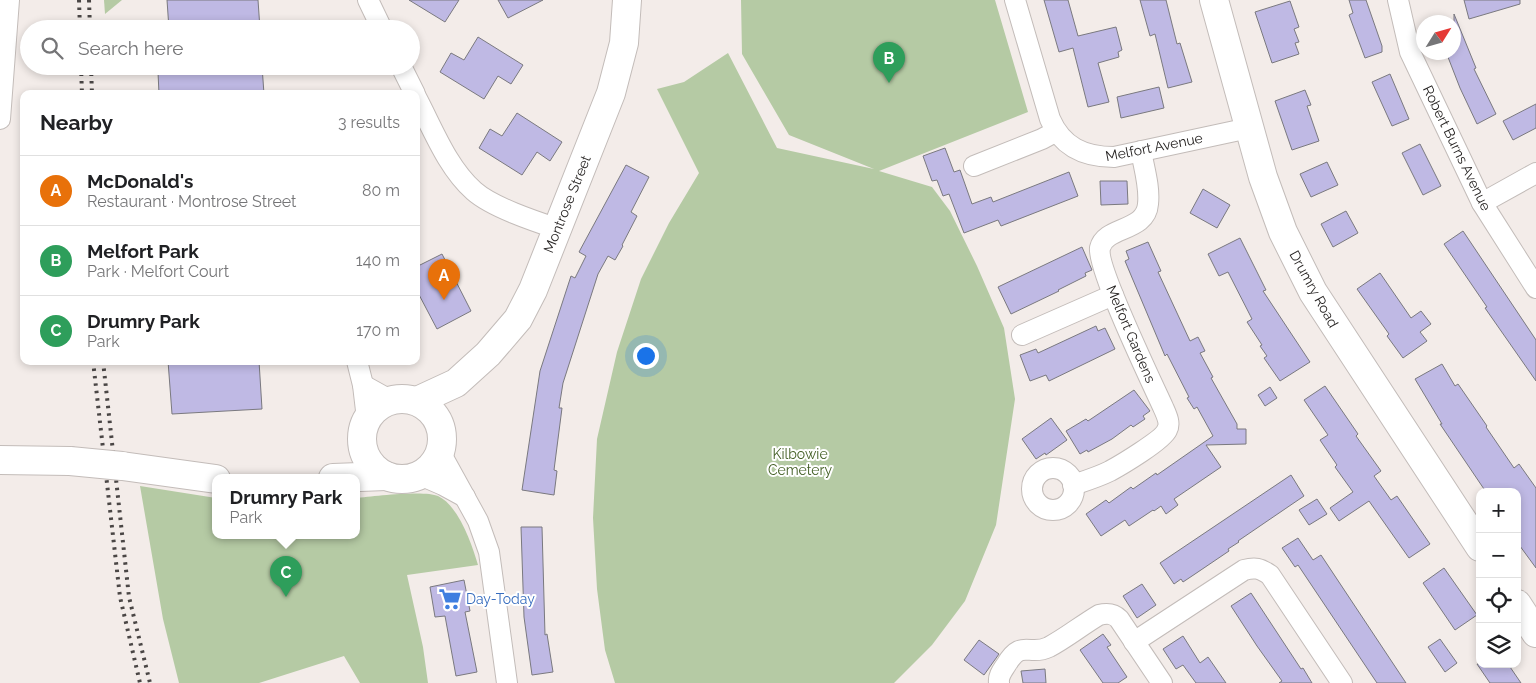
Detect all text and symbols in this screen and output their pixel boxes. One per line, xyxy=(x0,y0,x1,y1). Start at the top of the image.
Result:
north arrow xyxy=(1416,15,1461,60)
search box xyxy=(20,20,420,75)
icon: search xyxy=(38,34,66,62)
text: Search here xyxy=(78,37,184,59)
pin: B xyxy=(873,42,905,83)
street label: Robert Burns Avenue xyxy=(1420,83,1494,213)
text: Nearby xyxy=(40,110,113,135)
text: 3 results xyxy=(338,113,400,132)
street label: Melfort Avenue xyxy=(1104,130,1204,164)
street label: Montrose Street xyxy=(540,153,594,255)
text: McDonald's xyxy=(87,170,193,192)
text: A xyxy=(51,181,61,200)
text: 80 m xyxy=(362,181,400,200)
text: Restaurant · Montrose Street xyxy=(87,192,296,211)
text: Melfort Park xyxy=(87,240,199,262)
street label: Drumry Road xyxy=(1286,248,1342,330)
text: B xyxy=(51,251,61,270)
text: 140 m xyxy=(356,251,400,270)
pin: A xyxy=(428,259,460,300)
text: Park · Melfort Court xyxy=(87,262,229,281)
street label: Melfort Gardens xyxy=(1103,283,1159,385)
text: Drumry Park xyxy=(87,310,200,332)
text: C xyxy=(51,321,61,340)
text: 170 m xyxy=(356,321,400,340)
text: Park xyxy=(87,332,120,351)
your location xyxy=(633,343,659,369)
park label: Kilbowie Cemetery xyxy=(768,446,832,478)
popup xyxy=(212,474,360,539)
text: Drumry Park xyxy=(230,486,342,508)
map controls xyxy=(1476,488,1521,668)
button: + xyxy=(1476,488,1521,533)
text: Park xyxy=(230,508,262,527)
button: − xyxy=(1476,533,1521,578)
pin: C xyxy=(270,556,302,597)
button: locate xyxy=(1476,578,1521,623)
supermarket icon: Day-Today xyxy=(437,586,463,612)
place label: Day-Today xyxy=(466,591,535,607)
button: layers xyxy=(1476,623,1521,668)

